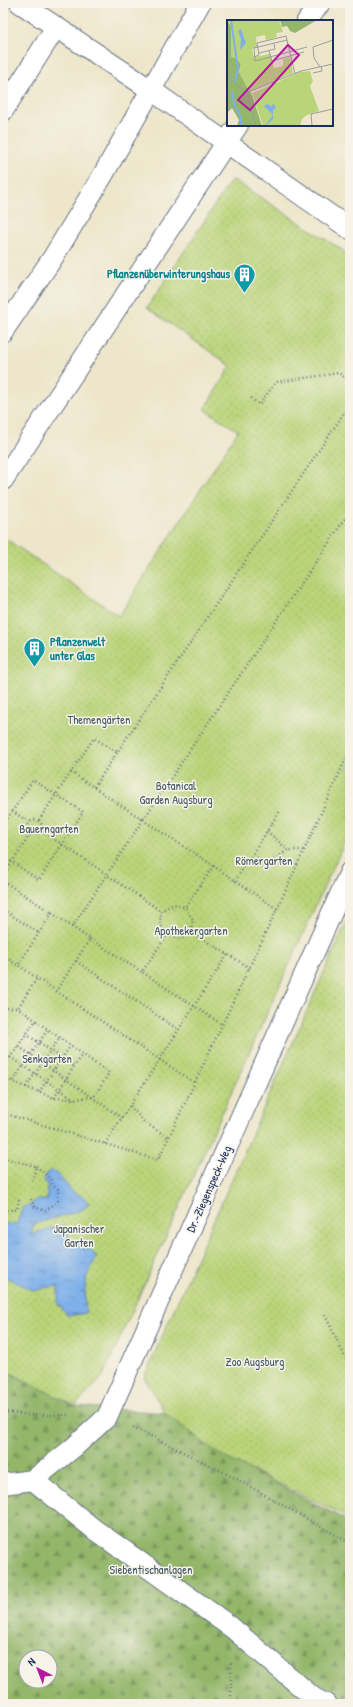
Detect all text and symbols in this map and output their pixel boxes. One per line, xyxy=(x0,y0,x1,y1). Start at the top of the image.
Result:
inset map xyxy=(227,20,333,126)
building icon: Pflanzenüberwinterungshaus xyxy=(232,261,258,294)
place label: Pflanzenüberwinterungshaus xyxy=(107,265,230,283)
place label: Pflanzenwelt unter Glas xyxy=(50,633,106,664)
building icon: Pflanzenwelt unter Glas xyxy=(21,636,47,669)
park label: Themengärten xyxy=(68,711,130,728)
park label: Botanical Garden Augsburg xyxy=(139,777,213,808)
park label: Bauerngarten xyxy=(19,820,79,837)
park label: Römergarten xyxy=(236,852,292,869)
park label: Apothekergarten xyxy=(154,922,228,939)
park label: Senkgarten xyxy=(22,1050,72,1067)
street label: Dr.-Ziegenspeck-Weg xyxy=(182,1143,235,1235)
park label: Japanischer Garten xyxy=(54,1220,105,1251)
park label: Zoo Augsburg xyxy=(226,1353,284,1370)
park label: Siebentischanlagen xyxy=(110,1561,192,1578)
north arrow xyxy=(18,1649,58,1689)
text: N xyxy=(24,1654,38,1669)

